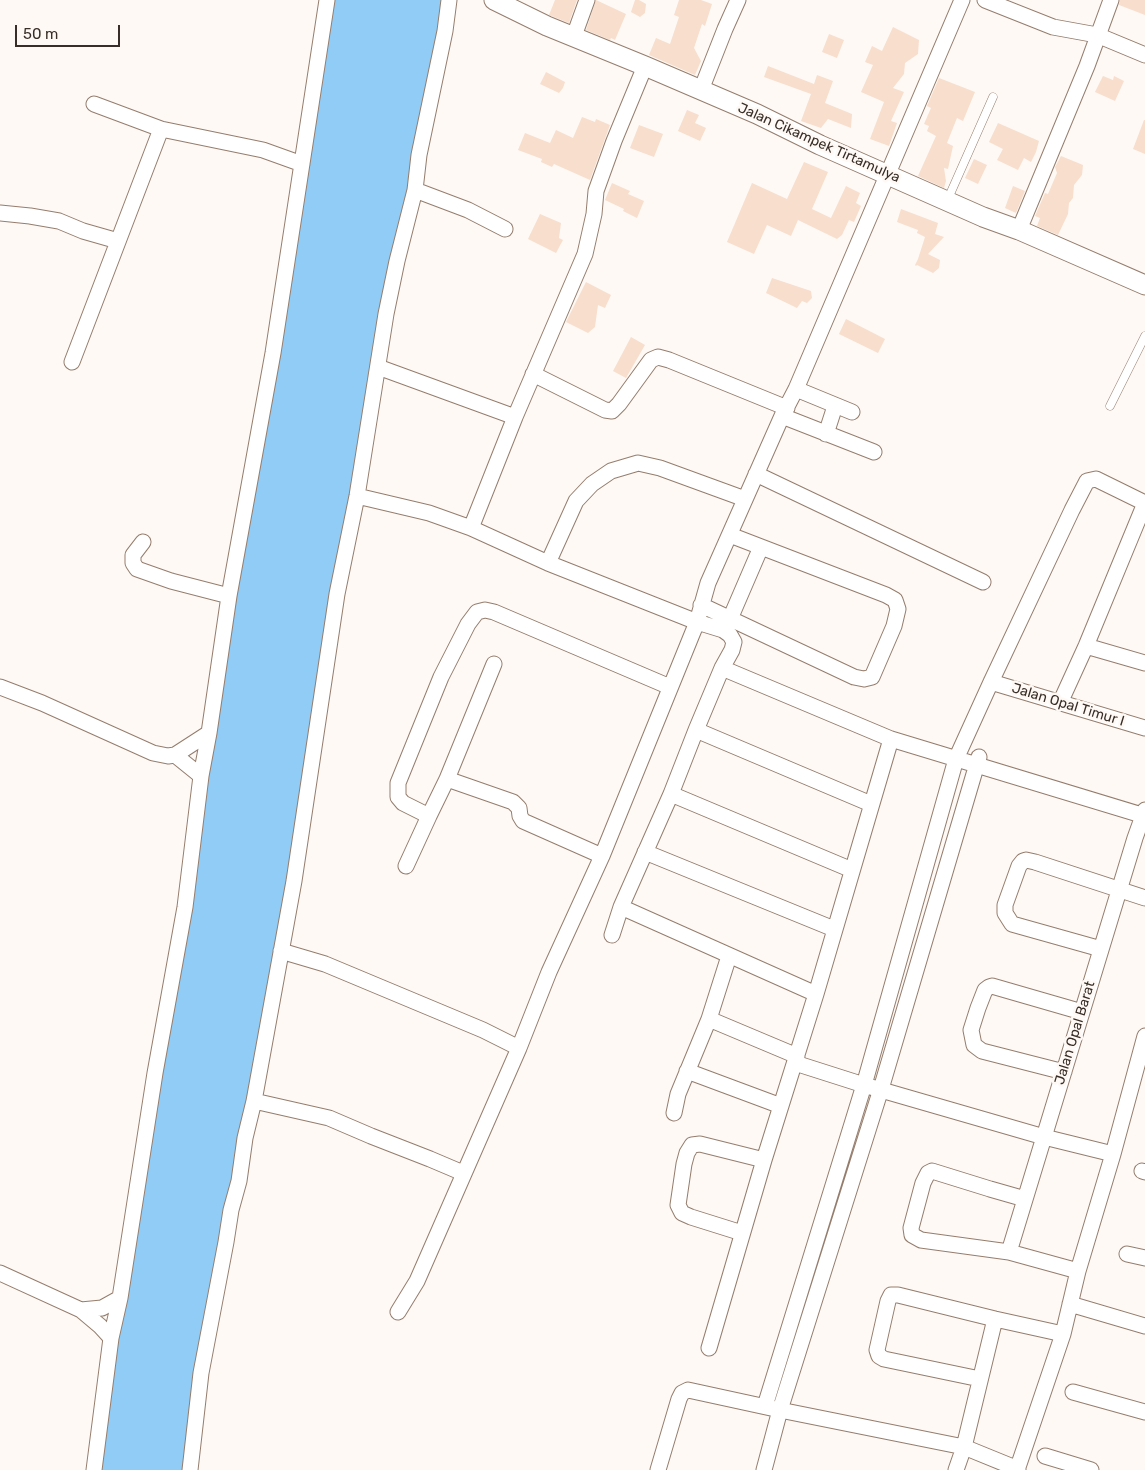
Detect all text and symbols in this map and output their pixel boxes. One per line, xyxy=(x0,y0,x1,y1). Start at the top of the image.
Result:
scale bar xyxy=(18,15,122,47)
text: 50 m xyxy=(23,25,58,43)
street label: Jalan Cikampek Tirtamulya xyxy=(735,100,903,186)
street label: Jalan Opal Timur I xyxy=(1010,680,1126,730)
street label: Jalan Opal Barat xyxy=(1051,979,1099,1087)

